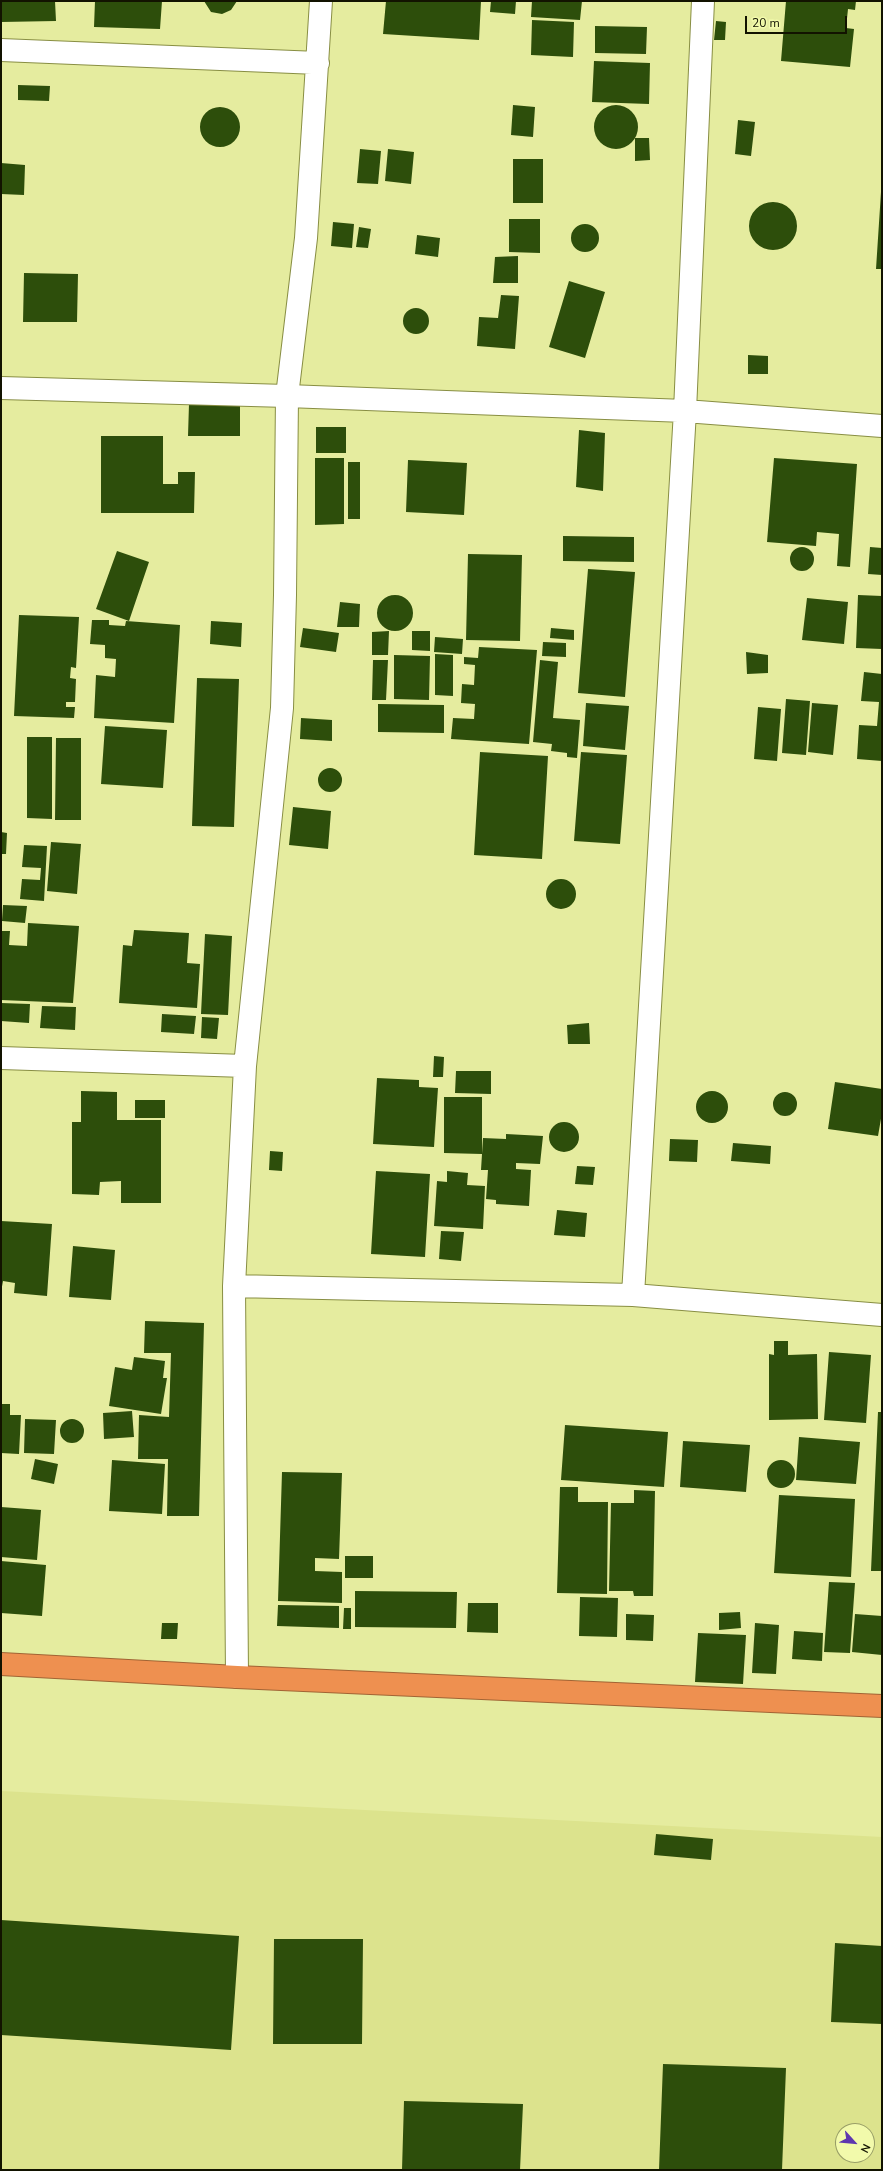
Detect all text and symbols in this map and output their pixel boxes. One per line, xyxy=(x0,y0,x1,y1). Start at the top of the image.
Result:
scale bar xyxy=(747,8,849,34)
text: 20 m xyxy=(752,15,780,31)
north arrow xyxy=(835,2123,875,2163)
text: N xyxy=(857,2141,874,2155)

